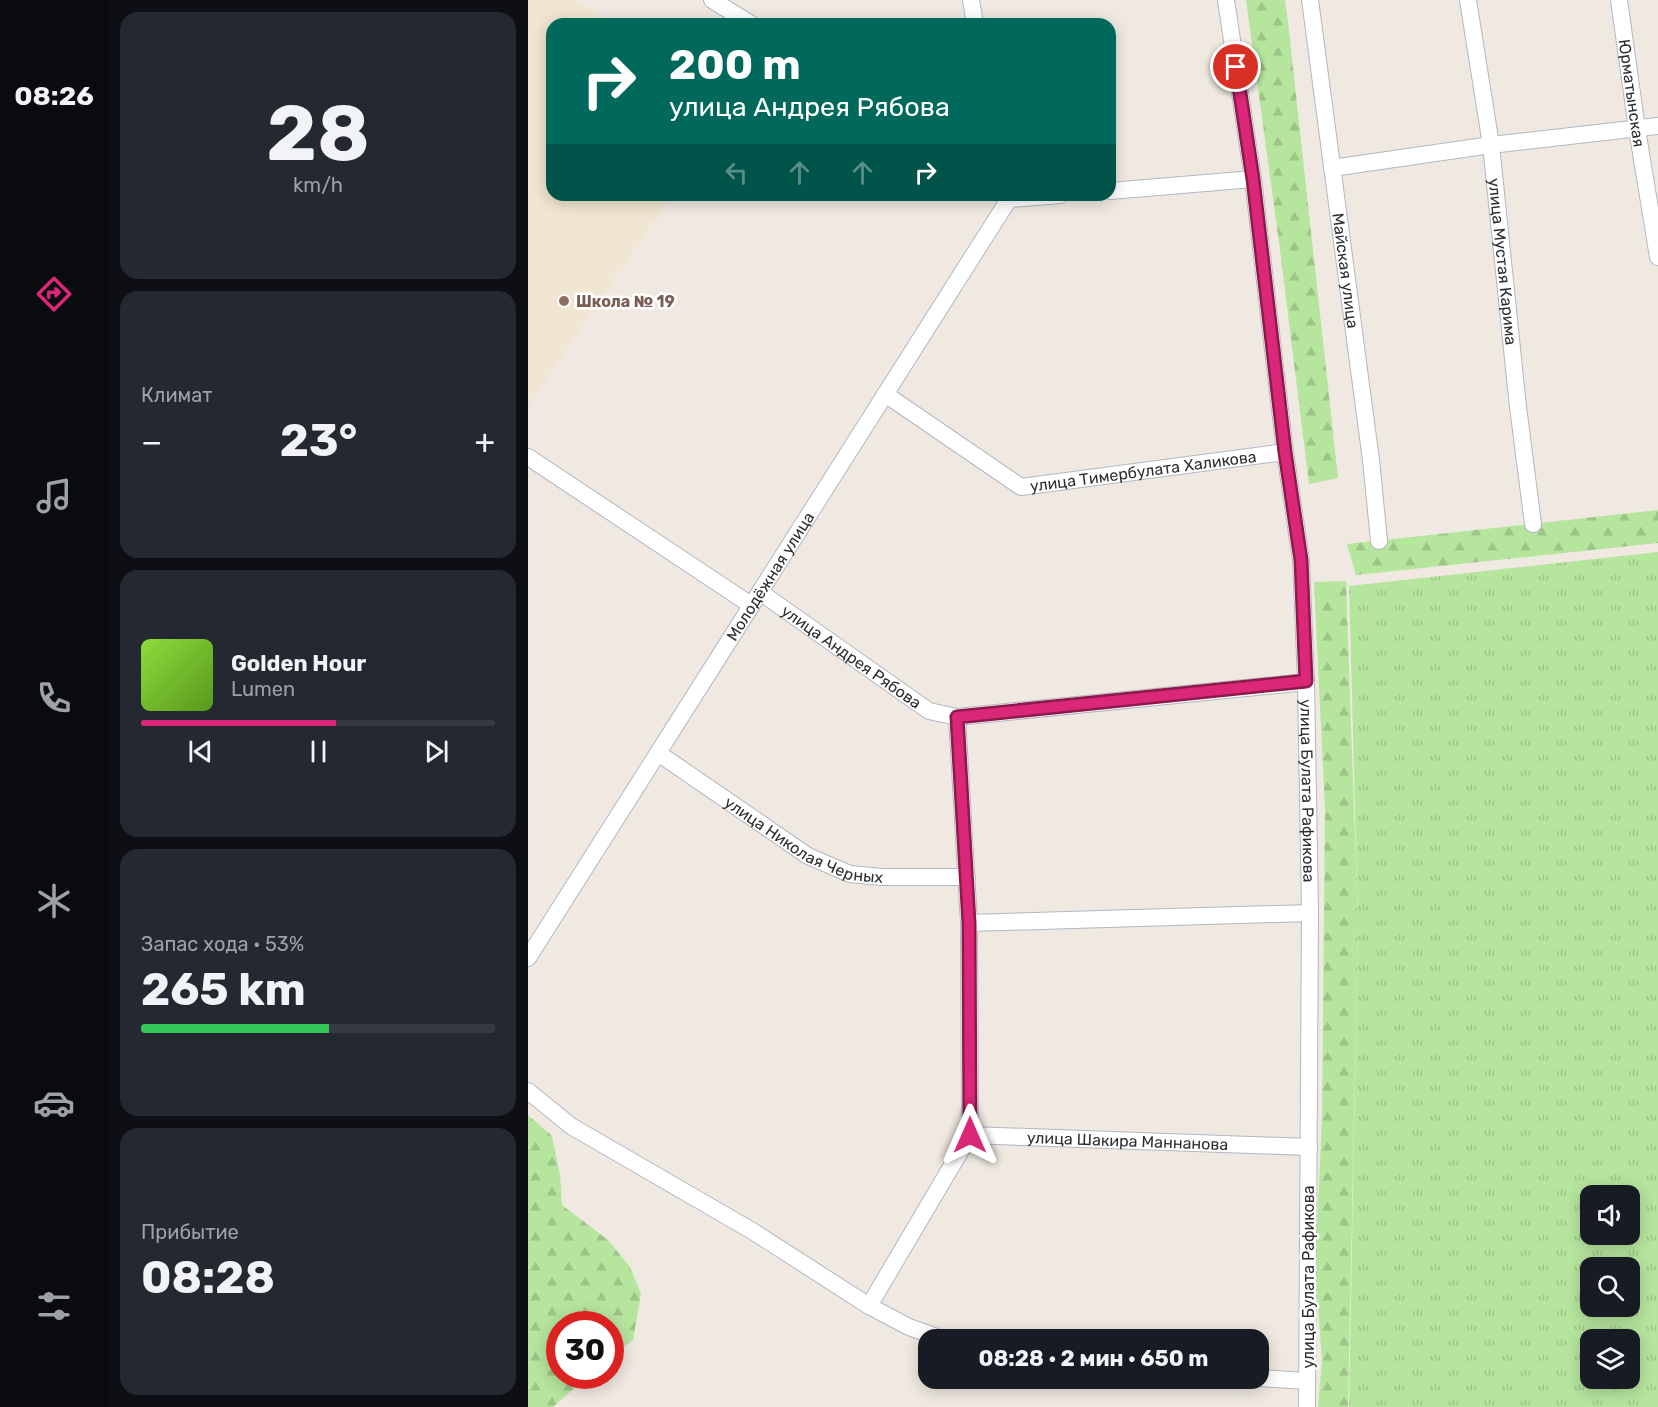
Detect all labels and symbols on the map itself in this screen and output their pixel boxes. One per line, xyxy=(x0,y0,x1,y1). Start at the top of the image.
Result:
street label: Юрматынская xyxy=(1615,38,1649,149)
pin xyxy=(1210,41,1261,92)
street label: улица Мустая Карима xyxy=(1484,177,1521,346)
street label: Майская улица xyxy=(1328,212,1362,330)
place label: Школа № 19 xyxy=(576,292,675,311)
marker: Школа № 19 xyxy=(557,294,571,308)
street label: улица Тимербулата Халикова xyxy=(1029,447,1258,496)
street label: Молодёжная улица xyxy=(722,509,818,644)
street label: улица Андрея Рябова xyxy=(778,601,925,713)
street label: улица Булата Рафикова xyxy=(1296,699,1318,883)
street label: улица Николая Черных xyxy=(721,793,884,887)
position arrow xyxy=(938,1103,1002,1167)
street label: улица Шакира Маннанова xyxy=(1027,1128,1229,1154)
street label: улица Булата Рафикова xyxy=(1299,1185,1318,1369)
speed limit sign: 30 xyxy=(546,1311,624,1389)

